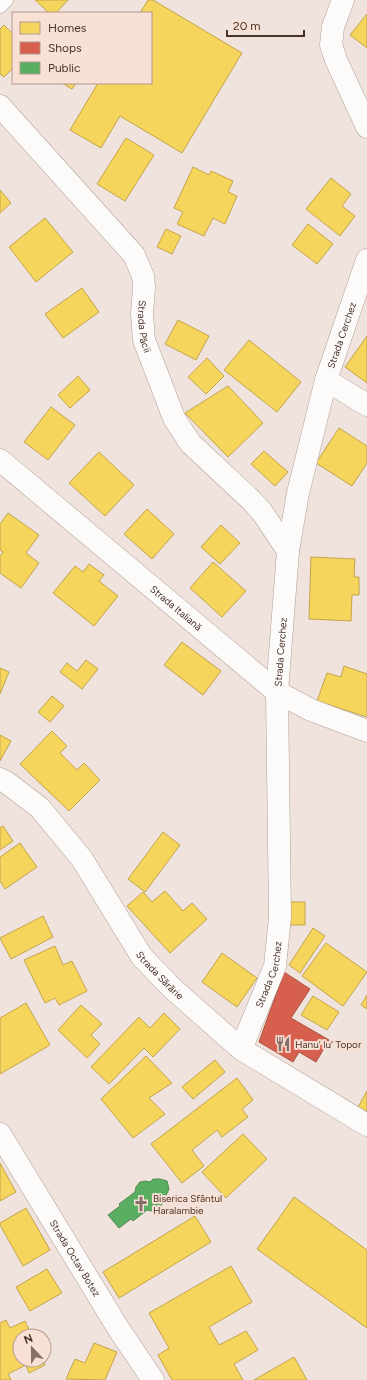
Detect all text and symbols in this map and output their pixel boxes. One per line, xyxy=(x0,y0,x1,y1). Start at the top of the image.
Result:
legend xyxy=(12,12,152,84)
scale bar xyxy=(227,12,304,38)
text: 20 m xyxy=(233,19,261,33)
text: Homes xyxy=(48,21,87,35)
text: Shops xyxy=(48,41,82,55)
text: Public xyxy=(48,61,81,75)
street label: Strada Păcii xyxy=(135,300,154,355)
street label: Strada Cerchez xyxy=(324,300,359,370)
street label: Strada Italiană xyxy=(147,583,205,634)
street label: Strada Cerchez xyxy=(271,617,290,687)
street label: Strada Cerchez xyxy=(253,940,285,1010)
street label: Strada Sărărie xyxy=(133,949,187,1003)
restaurant icon: Hanu' lu' Topor xyxy=(274,1035,292,1053)
place label: Hanu' lu' Topor xyxy=(295,1038,362,1051)
place label: Biserica Sfântul Haralambie xyxy=(153,1192,222,1217)
church icon: Biserica Sfântul Haralambie xyxy=(132,1195,150,1213)
street label: Strada Octav Botez xyxy=(47,1217,103,1299)
north arrow xyxy=(12,1328,52,1368)
text: N xyxy=(22,1332,35,1347)

